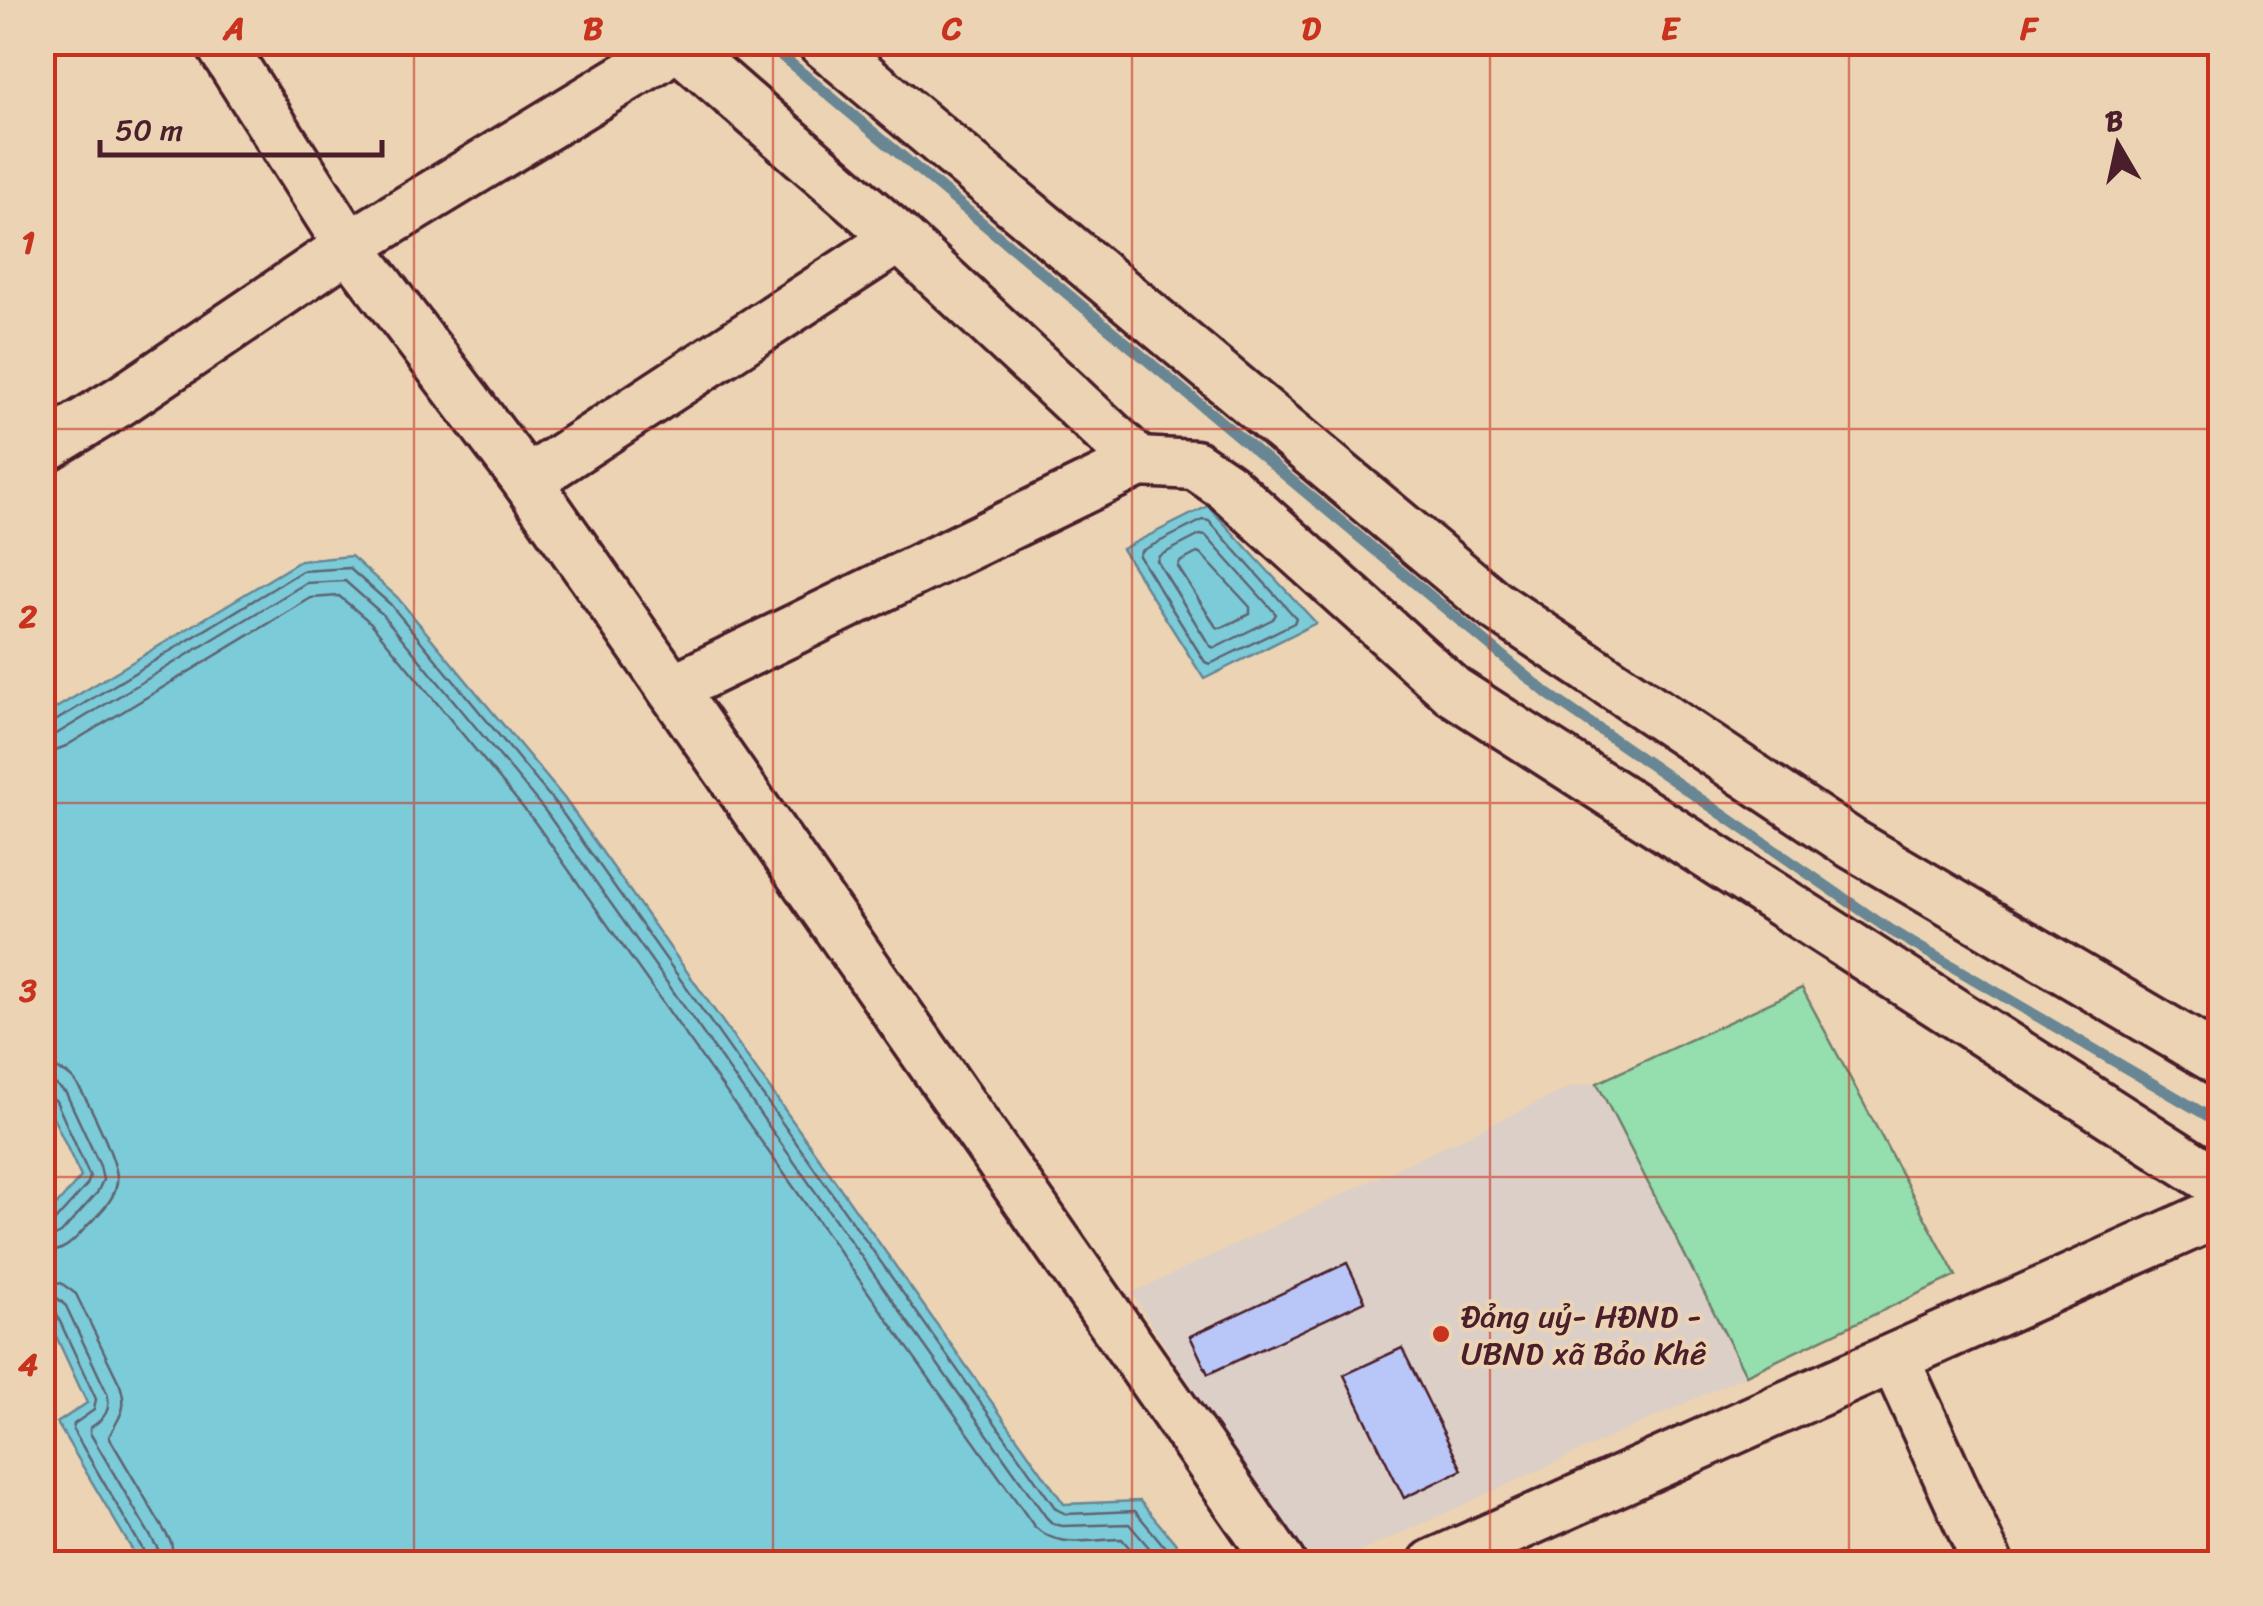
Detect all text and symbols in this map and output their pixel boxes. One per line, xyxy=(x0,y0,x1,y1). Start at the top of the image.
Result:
text: A xyxy=(222,0,245,57)
text: B xyxy=(583,0,603,57)
text: C xyxy=(941,0,963,57)
text: D xyxy=(1301,0,1321,57)
text: E xyxy=(1661,0,1681,57)
text: F xyxy=(2019,0,2040,57)
scale bar xyxy=(100,95,382,157)
north arrow xyxy=(2068,95,2168,195)
text: B xyxy=(2102,95,2127,146)
text: 50 m xyxy=(115,103,183,157)
text: 1 xyxy=(21,214,35,271)
text: 2 xyxy=(19,588,38,645)
text: 3 xyxy=(18,962,37,1019)
place label: Đảng uỷ- HĐND - UBND xã Bảo Khê xyxy=(1461,1288,1707,1382)
marker: Đảng uỷ- HĐND - UBND xã Bảo Khê xyxy=(1430,1323,1452,1345)
text: 4 xyxy=(18,1336,38,1393)

